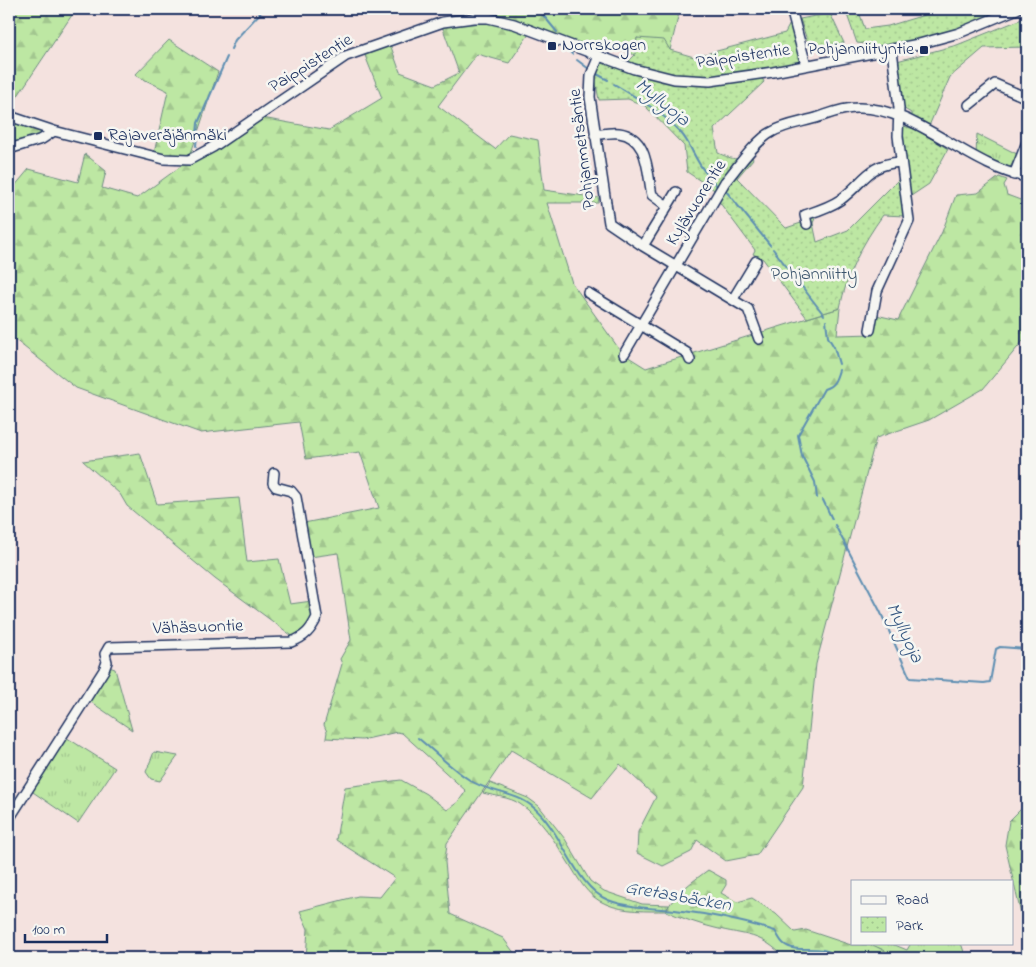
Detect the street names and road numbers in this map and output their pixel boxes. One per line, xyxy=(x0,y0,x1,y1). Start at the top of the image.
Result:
street label: Paippistentie xyxy=(264,27,359,100)
street label: Paippistentie xyxy=(694,37,793,76)
street label: Pohjanmetsäntie xyxy=(563,86,603,211)
street label: Kylävuorentie xyxy=(660,154,734,251)
street label: Vähäsuontie xyxy=(151,613,244,643)

